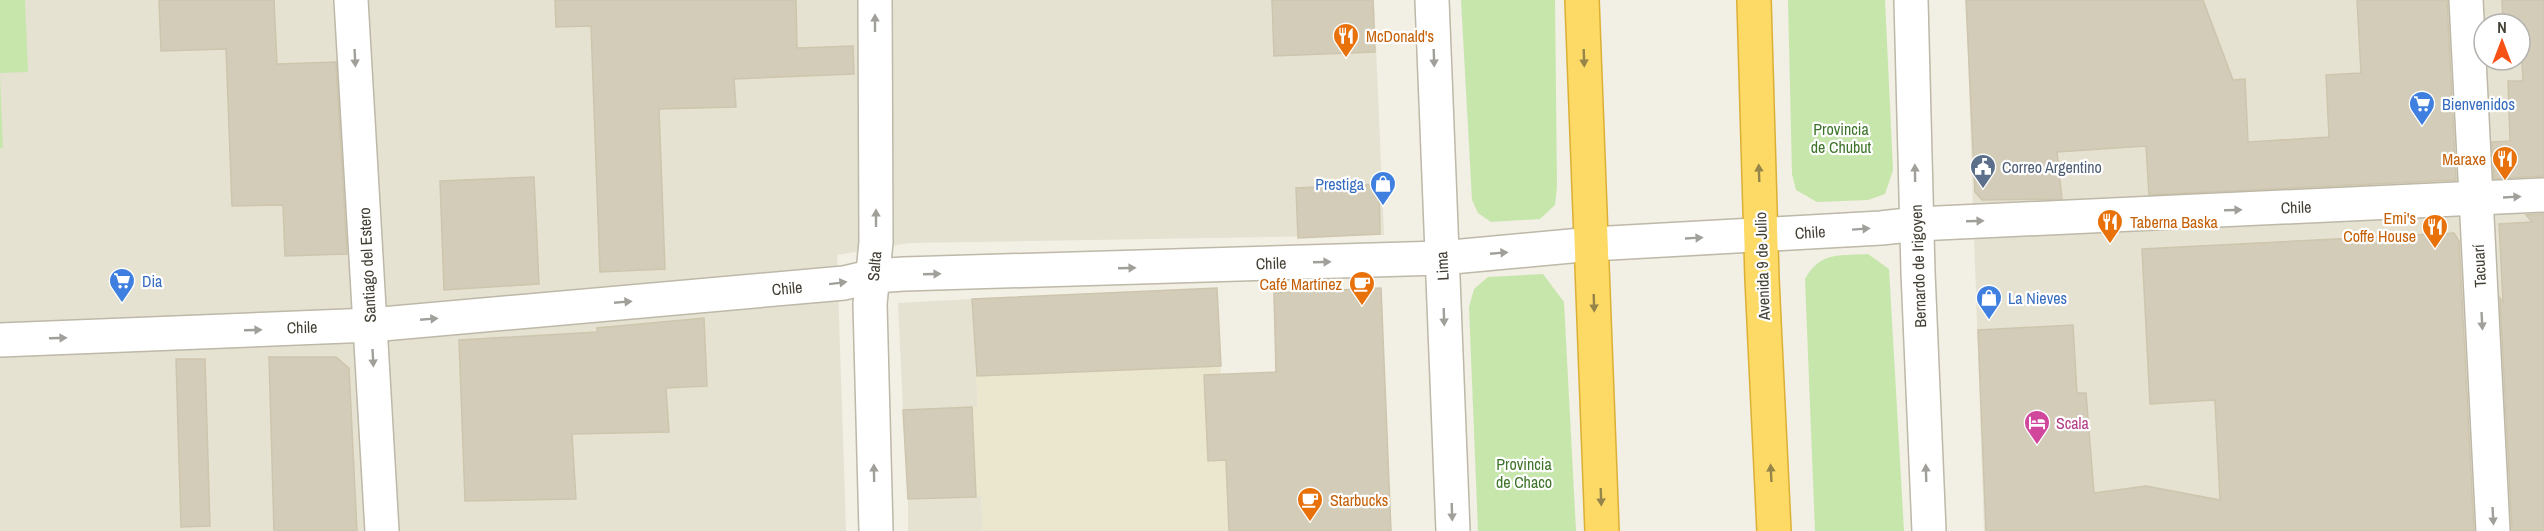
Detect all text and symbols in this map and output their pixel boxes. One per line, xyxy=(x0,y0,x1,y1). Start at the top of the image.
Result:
north arrow xyxy=(2472,12,2532,72)
one-way arrow xyxy=(870,13,880,32)
text: N xyxy=(2497,16,2507,38)
restaurant icon: McDonald's xyxy=(1331,21,1361,59)
place label: McDonald's xyxy=(1366,25,1434,47)
one-way arrow xyxy=(350,49,360,68)
one-way arrow xyxy=(1429,49,1439,68)
one-way arrow xyxy=(1580,49,1589,68)
supermarket icon: Bienvenidos xyxy=(2407,89,2437,127)
place label: Bienvenidos xyxy=(2442,93,2515,115)
park label: Provincia de Chubut xyxy=(1811,118,1872,158)
restaurant icon: Maraxe xyxy=(2490,144,2520,182)
place label: Maraxe xyxy=(2442,148,2486,170)
public building icon: Correo Argentino xyxy=(1968,152,1998,190)
place label: Correo Argentino xyxy=(2002,156,2102,178)
one-way arrow xyxy=(1754,163,1764,182)
one-way arrow xyxy=(1910,163,1920,182)
shop icon: Prestiga xyxy=(1368,169,1398,207)
place label: Prestiga xyxy=(1315,173,1365,195)
one-way arrow xyxy=(2502,193,2521,202)
street label: Chile xyxy=(2280,195,2312,219)
street label: Bernardo de Irigoyen xyxy=(1905,204,1931,328)
one-way arrow xyxy=(2224,206,2243,215)
street label: Santiago del Estero xyxy=(353,207,381,323)
restaurant icon: Taberna Baska xyxy=(2095,207,2125,245)
place label: Emi's Coffe House xyxy=(2343,207,2416,247)
one-way arrow xyxy=(871,208,881,227)
street label: Avenida 9 de Julio xyxy=(1749,211,1775,322)
place label: Taberna Baska xyxy=(2130,211,2218,233)
restaurant icon: Emi's Coffe House xyxy=(2420,212,2450,250)
one-way arrow xyxy=(1966,217,1985,226)
street label: Chile xyxy=(1794,220,1826,244)
one-way arrow xyxy=(1852,225,1871,234)
one-way arrow xyxy=(1684,234,1703,243)
street label: Tacuarí xyxy=(2467,243,2491,288)
one-way arrow xyxy=(1490,248,1509,258)
street label: Salta xyxy=(862,249,886,282)
street label: Lima xyxy=(1430,250,1454,281)
street label: Chile xyxy=(1255,251,1287,275)
one-way arrow xyxy=(1312,257,1331,267)
one-way arrow xyxy=(1118,263,1137,272)
supermarket icon: Dia xyxy=(107,266,137,304)
one-way arrow xyxy=(923,269,942,278)
cafe icon: Café Martínez xyxy=(1347,269,1377,307)
place label: Dia xyxy=(142,270,163,292)
place label: Café Martínez xyxy=(1260,273,1342,295)
street label: Chile xyxy=(771,276,803,300)
one-way arrow xyxy=(829,279,848,288)
shop icon: La Nieves xyxy=(1974,283,2004,321)
place label: La Nieves xyxy=(2008,287,2067,309)
one-way arrow xyxy=(1589,293,1598,312)
one-way arrow xyxy=(614,298,633,307)
one-way arrow xyxy=(1440,307,1449,326)
one-way arrow xyxy=(2477,311,2486,330)
street label: Chile xyxy=(286,315,318,339)
one-way arrow xyxy=(420,315,439,324)
one-way arrow xyxy=(244,325,263,334)
one-way arrow xyxy=(49,333,68,342)
one-way arrow xyxy=(368,348,377,367)
hotel icon: Scala xyxy=(2022,408,2052,446)
place label: Scala xyxy=(2056,412,2090,434)
park label: Provincia de Chaco xyxy=(1496,453,1552,493)
one-way arrow xyxy=(869,463,879,482)
one-way arrow xyxy=(1767,463,1776,482)
one-way arrow xyxy=(1922,463,1931,482)
cafe icon: Starbucks xyxy=(1295,485,1325,523)
one-way arrow xyxy=(1596,488,1605,507)
place label: Starbucks xyxy=(1330,489,1388,511)
one-way arrow xyxy=(1447,502,1456,521)
one-way arrow xyxy=(2488,506,2497,525)

